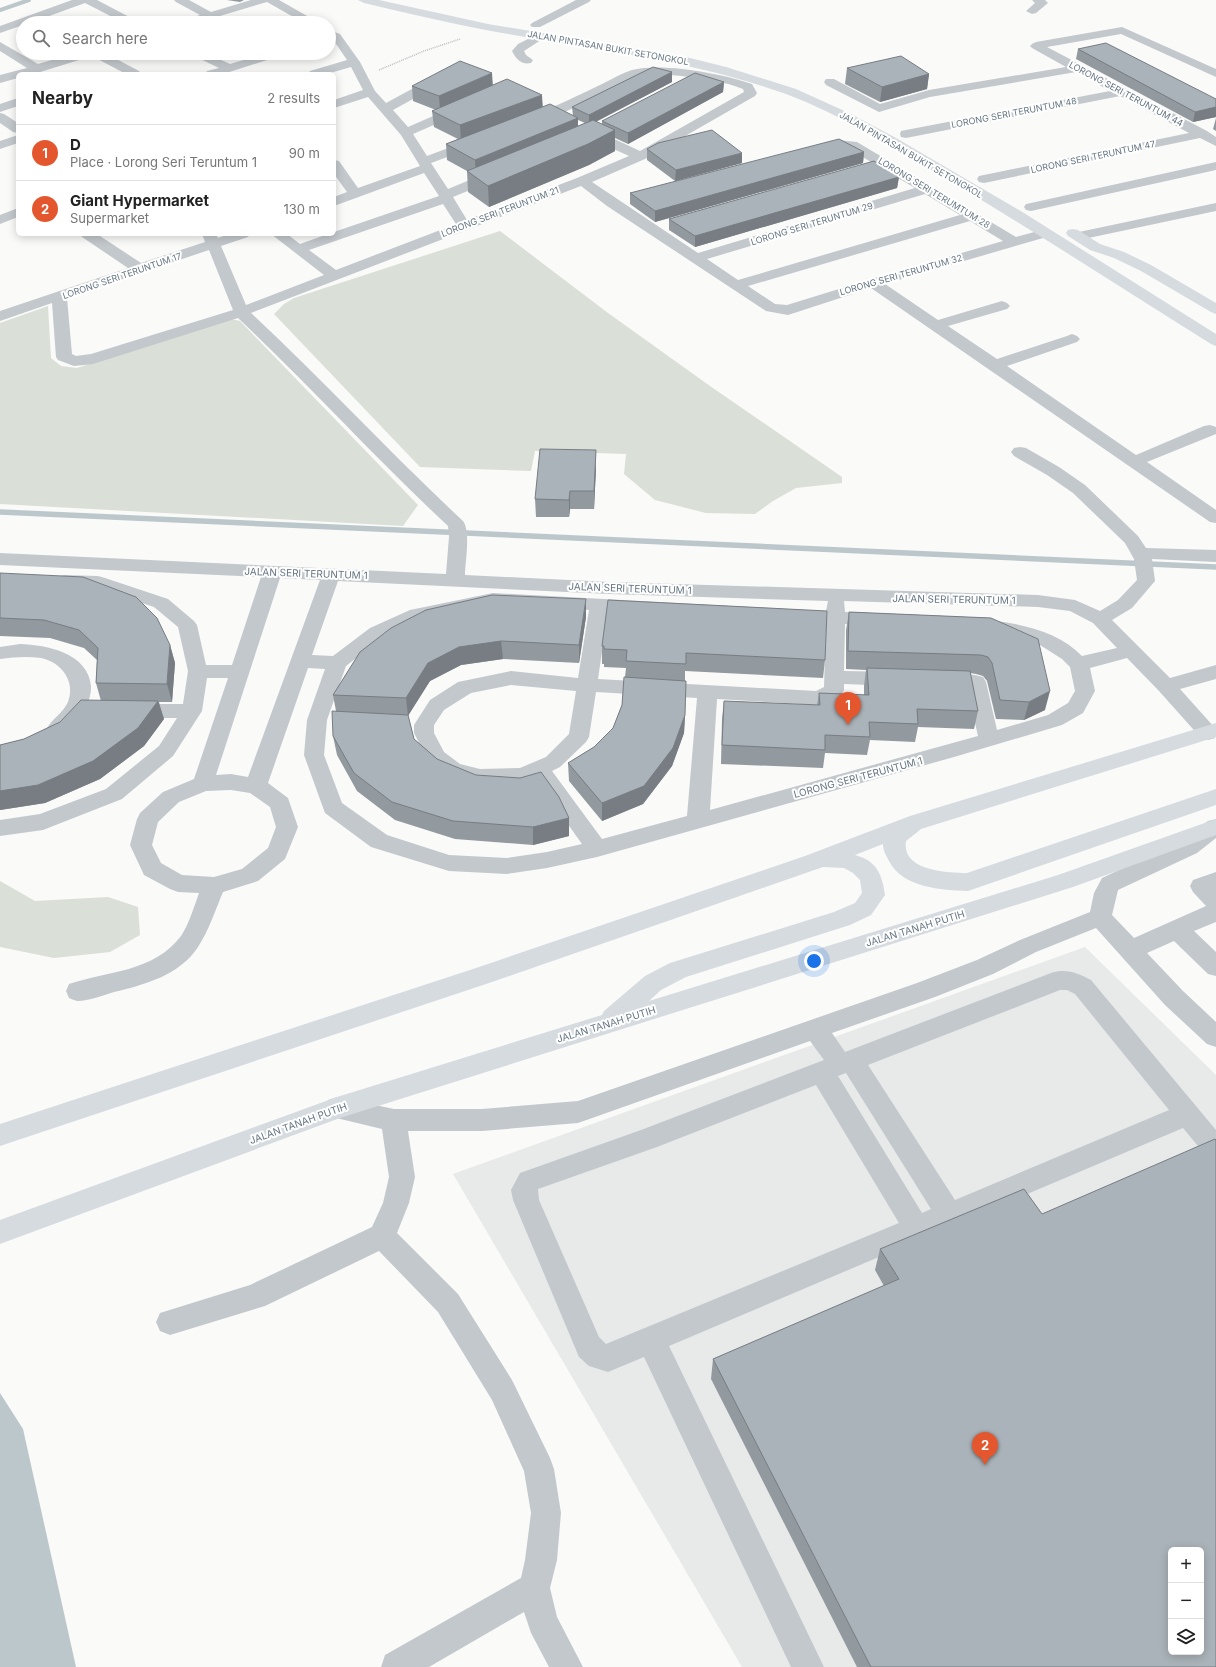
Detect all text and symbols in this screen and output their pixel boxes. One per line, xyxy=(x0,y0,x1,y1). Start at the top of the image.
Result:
search box xyxy=(16,16,336,60)
icon: search xyxy=(30,27,52,49)
street label: JALAN PINTASAN BUKIT SETONGKOL xyxy=(527,28,690,67)
text: Search here xyxy=(62,29,148,48)
street label: LORONG SERI TERUNTUM 44 xyxy=(1067,59,1185,128)
text: Nearby xyxy=(32,88,93,108)
text: 2 results xyxy=(267,90,320,106)
street label: LORONG SERI TERUNTUM 48 xyxy=(950,95,1078,130)
street label: JALAN PINTASAN BUKIT SETONGKOL xyxy=(838,109,985,200)
text: D xyxy=(70,135,81,154)
street label: LORONG SERI TERUNTUM 47 xyxy=(1030,138,1156,175)
text: 1 xyxy=(42,145,48,161)
text: 90 m xyxy=(289,145,320,161)
text: Place · Lorong Seri Teruntum 1 xyxy=(70,154,257,170)
street label: LORONG SERI TERUMTUM 28 xyxy=(876,155,992,231)
street label: LORONG SERI TERUNTUM 21 xyxy=(439,184,560,239)
text: Giant Hypermarket xyxy=(70,191,209,210)
street label: LORONG SERI TERUNTUM 29 xyxy=(749,200,875,247)
text: 2 xyxy=(41,201,49,217)
text: 130 m xyxy=(283,201,320,217)
text: Supermarket xyxy=(70,210,149,226)
street label: LORONG SERI TERUNTUM 17 xyxy=(61,250,183,301)
street label: LORONG SERI TERUNTUM 32 xyxy=(838,252,963,297)
street label: JALAN SERI TERUNTUM 1 xyxy=(244,565,368,581)
street label: JALAN SERI TERUNTUM 1 xyxy=(568,580,692,596)
street label: JALAN SERI TERUNTUM 1 xyxy=(892,592,1016,606)
pin: 1 xyxy=(835,692,861,725)
street label: LORONG SERI TERUNTUM 1 xyxy=(792,754,924,800)
street label: JALAN TANAH PUTIH xyxy=(864,907,966,949)
your location xyxy=(804,951,824,971)
street label: JALAN TANAH PUTIH xyxy=(555,1003,657,1045)
street label: JALAN TANAH PUTIH xyxy=(248,1100,348,1146)
pin: 2 xyxy=(972,1432,998,1465)
map controls xyxy=(1168,1547,1204,1655)
button: + xyxy=(1168,1547,1204,1583)
button: − xyxy=(1168,1583,1204,1619)
button: layers xyxy=(1168,1619,1204,1655)

